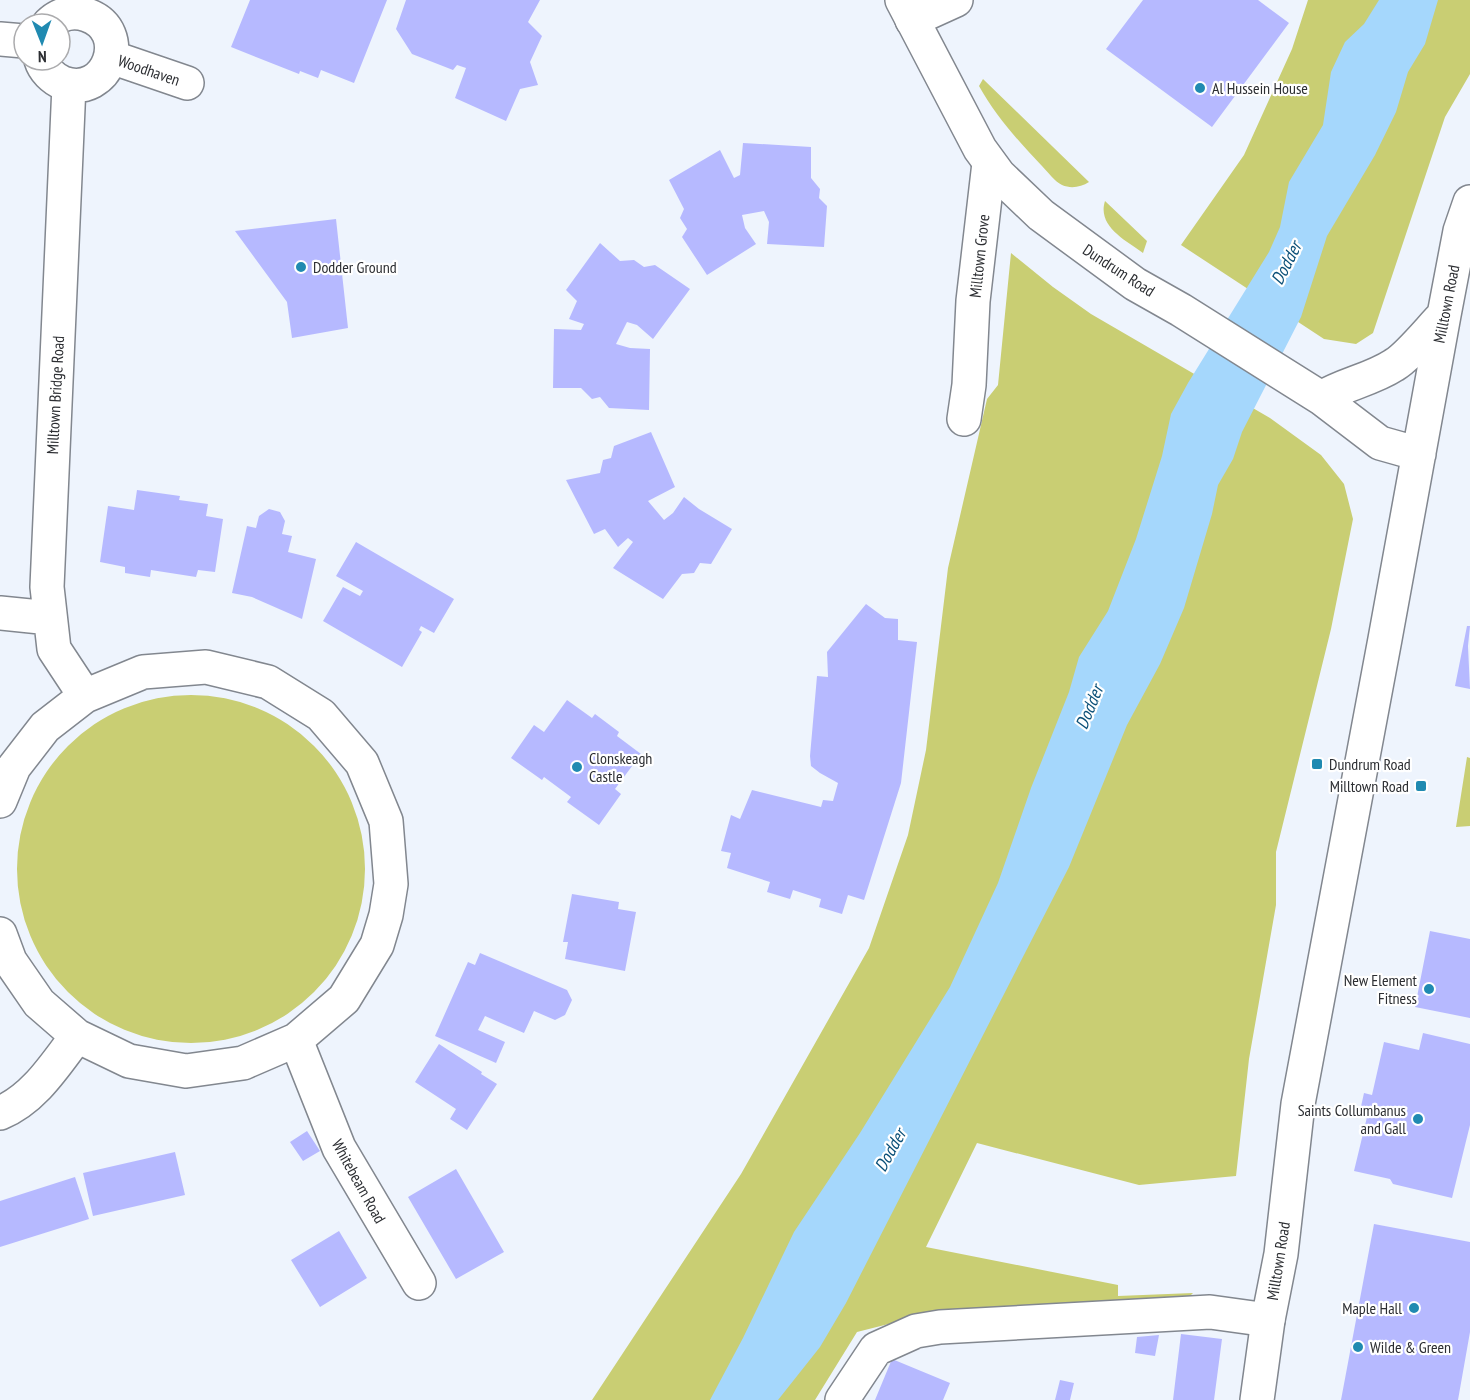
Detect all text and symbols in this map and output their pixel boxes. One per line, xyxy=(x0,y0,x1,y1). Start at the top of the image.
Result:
north arrow xyxy=(12,12,72,72)
text: N xyxy=(38,47,47,67)
street label: Woodhaven xyxy=(115,50,183,90)
place label: Al Hussein House xyxy=(1212,78,1308,98)
marker: Al Hussein House xyxy=(1193,81,1207,95)
street label: Milltown Grove xyxy=(965,213,993,299)
water label: Dodder xyxy=(1265,235,1308,288)
street label: Dundrum Road xyxy=(1079,239,1159,301)
place label: Dodder Ground xyxy=(313,257,397,277)
marker: Dodder Ground xyxy=(294,260,308,274)
street label: Milltown Road xyxy=(1429,263,1463,345)
street label: Milltown Bridge Road xyxy=(42,335,68,455)
water label: Dodder xyxy=(1070,679,1109,732)
place label: Clonskeagh Castle xyxy=(589,748,652,786)
place label: Dundrum Road xyxy=(1329,754,1411,774)
marker: Dundrum Road xyxy=(1310,757,1324,771)
marker: Clonskeagh Castle xyxy=(570,760,584,774)
place label: Milltown Road xyxy=(1330,776,1409,796)
marker: Milltown Road xyxy=(1414,779,1428,793)
place label: New Element Fitness xyxy=(1344,970,1418,1008)
marker: New Element Fitness xyxy=(1422,982,1436,996)
place label: Saints Collumbanus and Gall xyxy=(1298,1100,1406,1138)
marker: Saints Collumbanus and Gall xyxy=(1411,1112,1425,1126)
water label: Dodder xyxy=(869,1122,912,1175)
street label: Whitebeam Road xyxy=(328,1135,390,1227)
street label: Milltown Road xyxy=(1262,1220,1294,1302)
place label: Maple Hall xyxy=(1342,1298,1402,1318)
marker: Maple Hall xyxy=(1407,1301,1421,1315)
place label: Wilde & Green xyxy=(1370,1337,1451,1357)
marker: Wilde & Green xyxy=(1351,1340,1365,1354)

